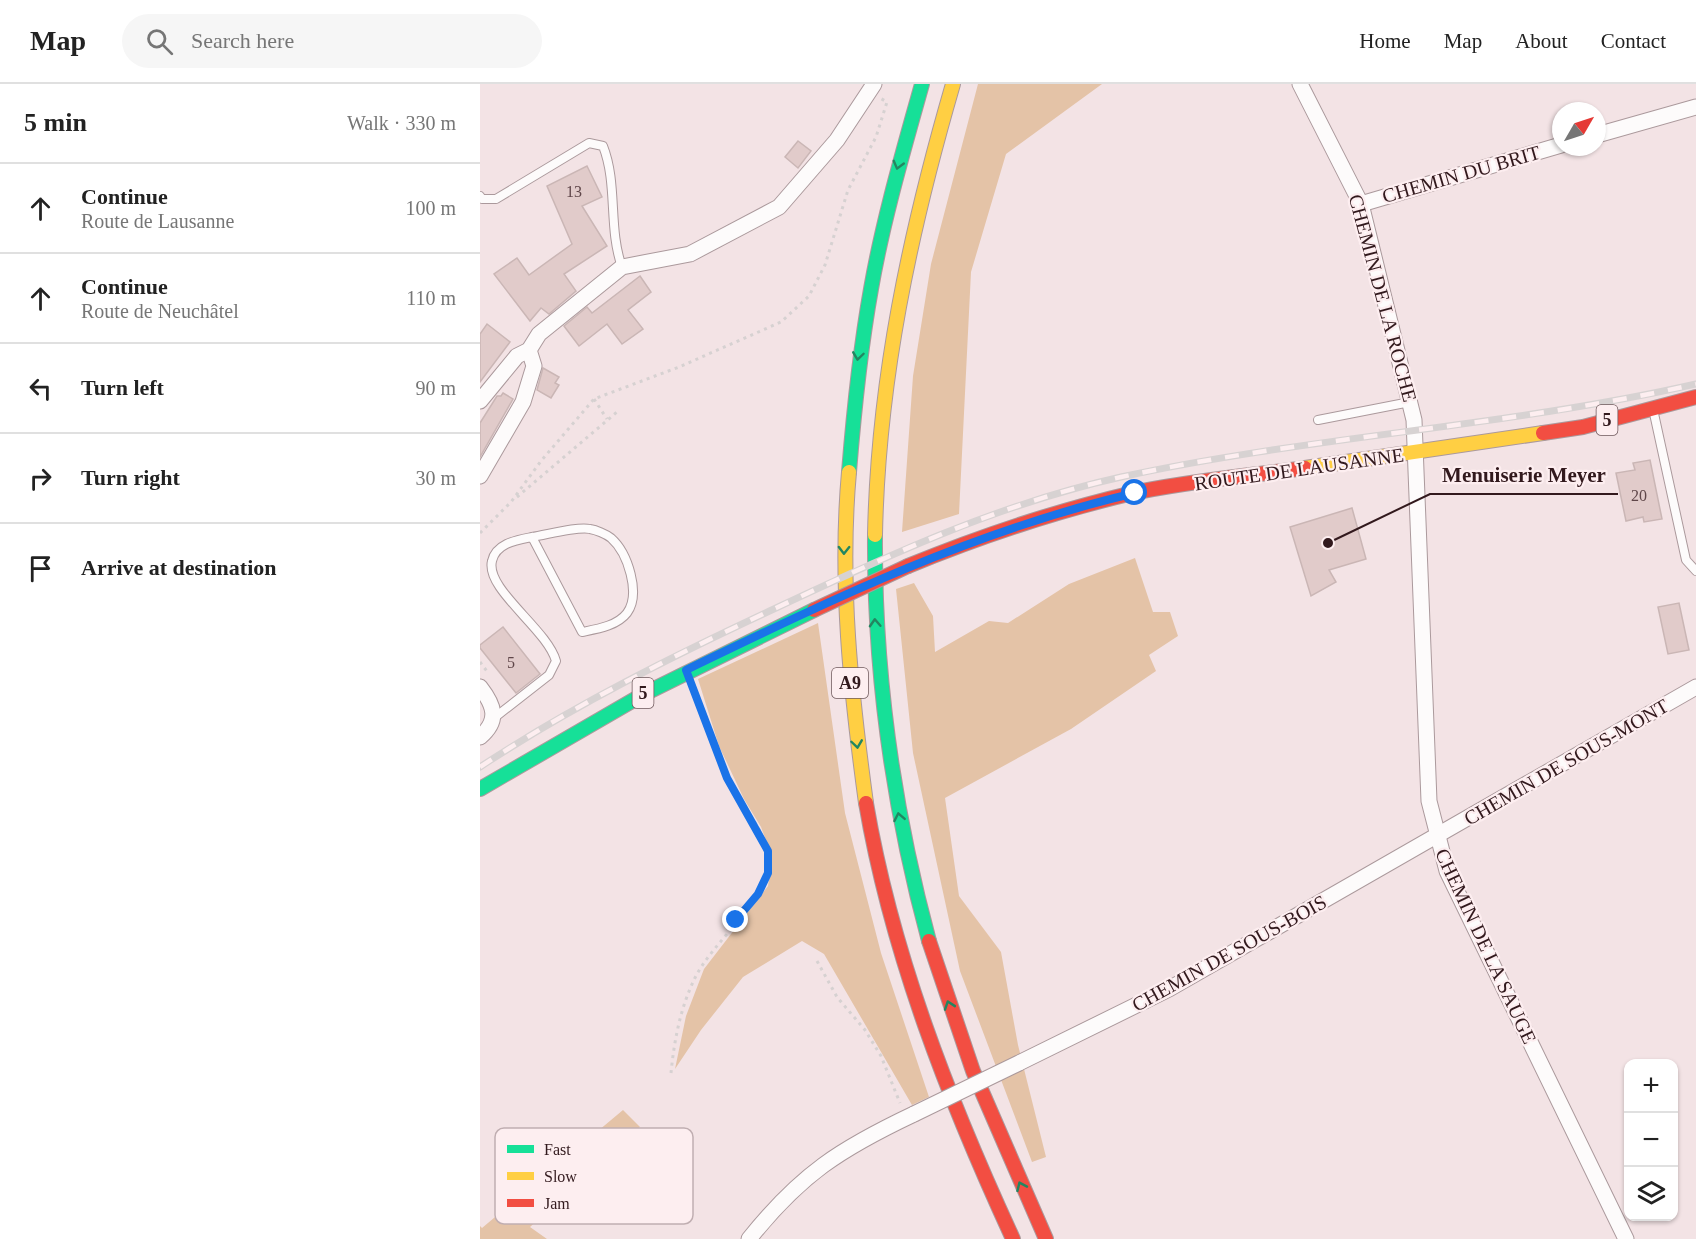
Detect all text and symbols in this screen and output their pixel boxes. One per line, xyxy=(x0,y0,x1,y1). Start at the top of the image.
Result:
search box xyxy=(122,14,542,68)
text: Map xyxy=(30,25,86,56)
icon: search xyxy=(143,25,176,58)
text: Search here xyxy=(191,28,294,53)
text: Home xyxy=(1359,29,1411,53)
text: Map xyxy=(1444,29,1482,53)
text: About xyxy=(1515,29,1568,53)
text: Contact xyxy=(1601,29,1666,53)
north arrow xyxy=(1552,102,1606,156)
text: 5 min xyxy=(24,108,87,137)
text: Walk · 330 m xyxy=(347,112,456,134)
street label: CHEMIN DU BRIT xyxy=(1379,141,1543,207)
one-way arrow xyxy=(893,159,905,170)
house number: 13 xyxy=(566,183,582,200)
text: Continue xyxy=(81,184,168,209)
icon: ahead xyxy=(24,192,57,225)
street label: CHEMIN DE LA ROCHE xyxy=(1345,192,1421,404)
text: 100 m xyxy=(405,197,456,219)
text: Route de Lausanne xyxy=(81,210,234,232)
text: Continue xyxy=(81,274,168,299)
icon: ahead xyxy=(24,282,57,315)
text: 110 m xyxy=(406,287,456,309)
text: Route de Neuchâtel xyxy=(81,300,239,322)
one-way arrow xyxy=(853,351,865,360)
icon: left xyxy=(24,372,57,405)
text: Turn left xyxy=(81,375,164,400)
text: 90 m xyxy=(415,377,456,399)
road number: 5 xyxy=(1596,405,1618,435)
street label: ROUTE DE LAUSANNE xyxy=(1193,443,1405,495)
callout: Menuiserie Meyer xyxy=(1430,455,1618,494)
icon: right xyxy=(24,462,57,495)
text: Menuiserie Meyer xyxy=(1442,463,1606,487)
text: Turn right xyxy=(81,465,180,490)
text: 30 m xyxy=(415,467,456,489)
route start xyxy=(1121,479,1147,505)
house number: 20 xyxy=(1631,487,1647,504)
one-way arrow xyxy=(838,546,851,555)
icon: arrive xyxy=(24,552,57,585)
text: Arrive at destination xyxy=(81,555,277,580)
one-way arrow xyxy=(869,619,882,628)
house number: 5 xyxy=(507,654,515,671)
road number: A9 xyxy=(832,668,868,698)
road number: 5 xyxy=(632,678,654,708)
street label: CHEMIN DE SOUS-MONT xyxy=(1460,694,1672,830)
one-way arrow xyxy=(850,739,863,749)
one-way arrow xyxy=(893,812,906,822)
street label: CHEMIN DE LA SAUGE xyxy=(1431,845,1541,1047)
street label: CHEMIN DE SOUS-BOIS xyxy=(1128,890,1330,1016)
route end xyxy=(722,906,748,932)
one-way arrow xyxy=(944,1000,956,1011)
map controls xyxy=(1624,1059,1678,1221)
button: + xyxy=(1624,1059,1678,1113)
button: − xyxy=(1624,1113,1678,1167)
legend xyxy=(495,1128,693,1224)
text: Fast xyxy=(544,1141,571,1158)
button: layers xyxy=(1624,1167,1678,1221)
text: Slow xyxy=(544,1168,577,1185)
one-way arrow xyxy=(1016,1181,1028,1192)
text: Jam xyxy=(544,1195,570,1212)

